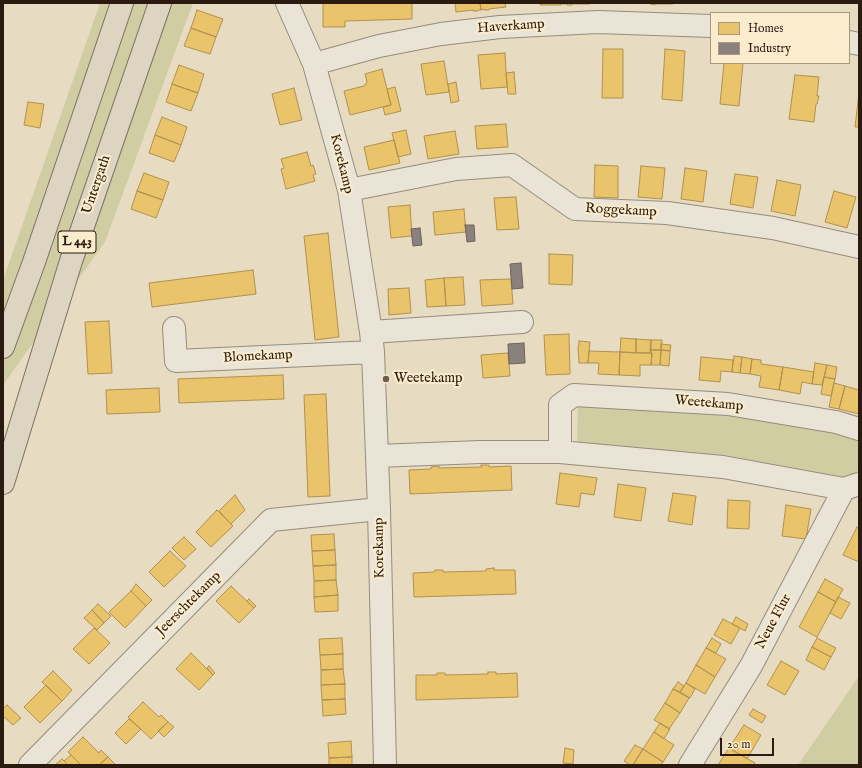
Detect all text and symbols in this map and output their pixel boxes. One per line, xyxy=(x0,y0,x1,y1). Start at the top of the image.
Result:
legend xyxy=(710,12,850,64)
street label: Haverkamp xyxy=(477,16,545,38)
text: Homes xyxy=(748,21,784,36)
text: Industry xyxy=(748,41,791,56)
street label: Korekamp xyxy=(325,132,357,196)
street label: Untergath xyxy=(79,153,115,217)
street label: Roggekamp xyxy=(585,201,657,221)
road number: L 443 xyxy=(58,231,96,253)
street label: Blomekamp xyxy=(223,347,293,367)
place label: Weetekamp xyxy=(394,371,463,387)
marker: Weetekamp xyxy=(381,374,391,384)
street label: Weetekamp xyxy=(674,393,744,415)
street label: Korekamp xyxy=(371,517,389,579)
street label: Jeerschtekamp xyxy=(153,568,225,640)
street label: Neue Flur xyxy=(753,592,795,652)
scale bar xyxy=(722,730,776,756)
text: 20 m xyxy=(727,737,750,752)

